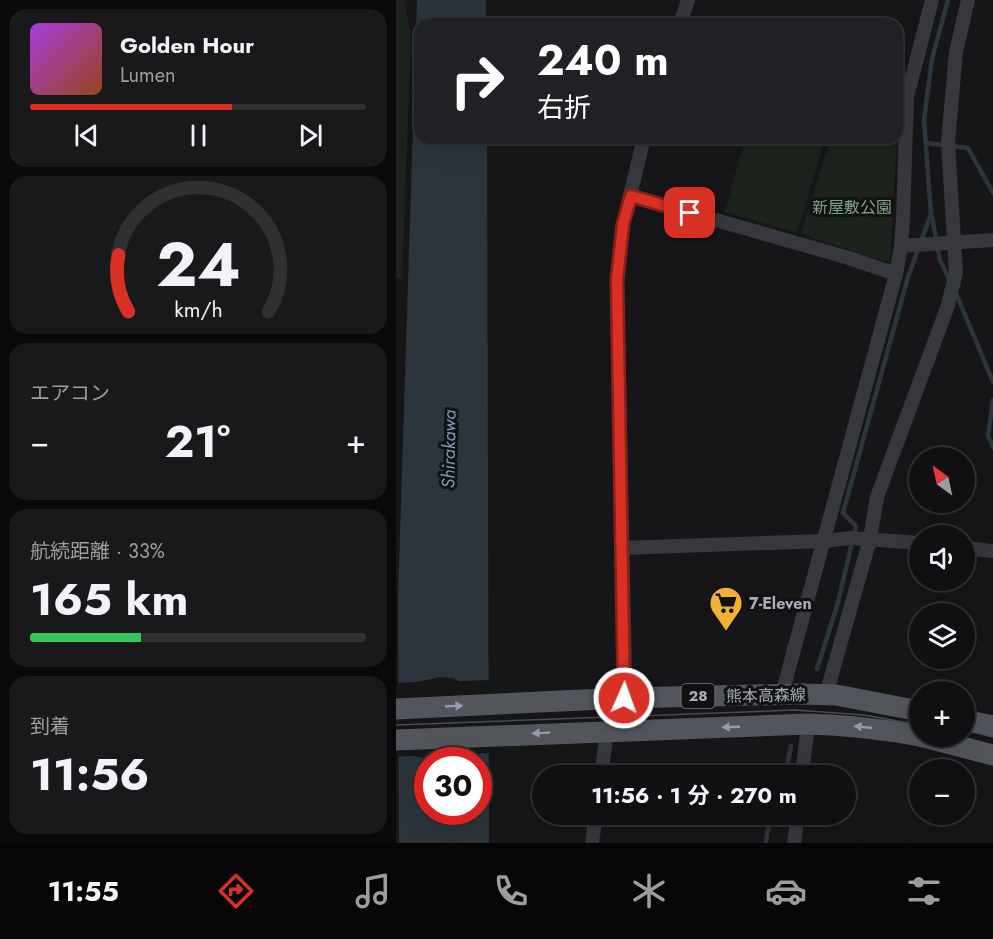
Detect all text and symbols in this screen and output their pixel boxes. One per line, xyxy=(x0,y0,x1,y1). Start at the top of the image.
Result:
text: Golden Hour xyxy=(120,29,254,61)
text: 240 m xyxy=(537,30,669,91)
icon: right xyxy=(438,42,516,120)
text: Lumen xyxy=(120,61,176,90)
text: 右折 xyxy=(537,88,591,127)
icon: previous xyxy=(70,119,103,152)
icon: pause xyxy=(182,119,215,152)
icon: next xyxy=(294,119,327,152)
pin xyxy=(664,187,715,238)
icon: arrive xyxy=(673,196,706,229)
park label: 新屋敷公園 xyxy=(812,196,892,219)
text: 24 xyxy=(156,219,240,309)
text: km/h xyxy=(174,294,222,325)
text: エアコン xyxy=(30,379,110,408)
text: 21° xyxy=(165,409,230,474)
water label: Shirakawa xyxy=(435,409,463,489)
text: − xyxy=(30,418,49,465)
text: + xyxy=(346,418,366,465)
north arrow xyxy=(909,447,975,513)
map controls xyxy=(909,447,975,825)
button: sound xyxy=(909,525,975,591)
text: 航続距離 · 33% xyxy=(30,537,165,566)
text: 165 km xyxy=(30,567,188,632)
supermarket icon: 7-Eleven xyxy=(708,585,744,632)
place label: 7-Eleven xyxy=(749,592,812,615)
button: layers xyxy=(909,603,975,669)
position arrow xyxy=(592,666,656,730)
button: + xyxy=(909,681,975,747)
street label: 熊本高森線 xyxy=(726,683,806,708)
road number: 28 xyxy=(682,684,714,708)
one-way arrow xyxy=(445,701,464,711)
text: 到着 xyxy=(30,712,70,741)
one-way arrow xyxy=(721,722,740,731)
one-way arrow xyxy=(853,722,872,732)
one-way arrow xyxy=(531,729,550,738)
text: 11:56 xyxy=(30,742,149,807)
speed limit sign: 30 xyxy=(414,747,492,825)
button: − xyxy=(909,759,975,825)
text: 11:56 · 1 分 · 270 m xyxy=(591,779,797,811)
icon: directions xyxy=(215,870,257,912)
icon: music xyxy=(352,870,394,912)
icon: phone xyxy=(490,870,532,912)
icon: climate xyxy=(628,870,670,912)
icon: car xyxy=(765,870,807,912)
icon: filters xyxy=(903,870,945,912)
text: 11:55 xyxy=(48,872,119,911)

